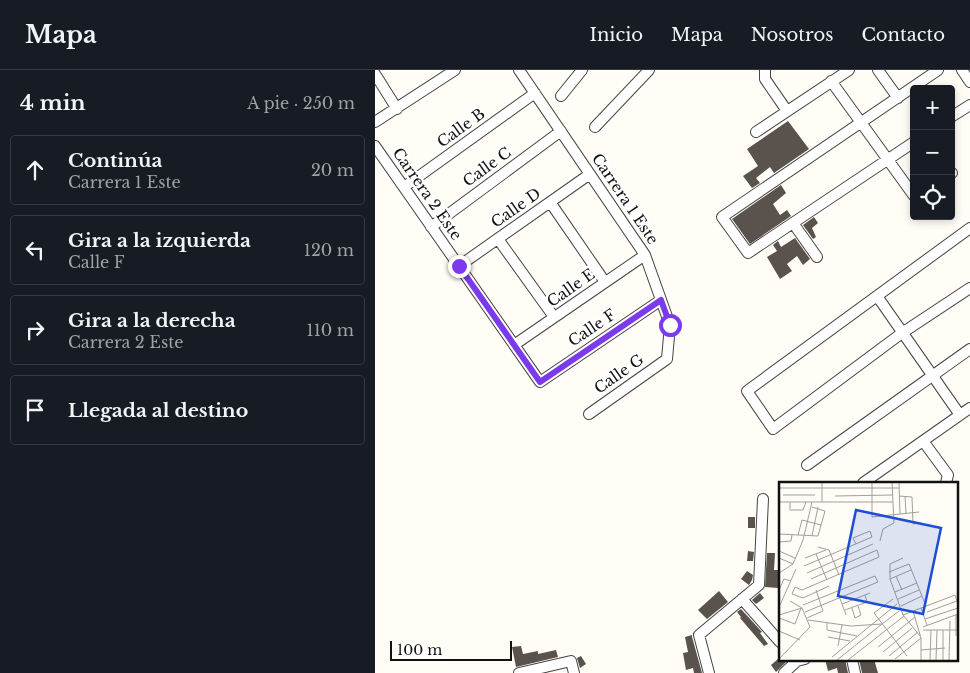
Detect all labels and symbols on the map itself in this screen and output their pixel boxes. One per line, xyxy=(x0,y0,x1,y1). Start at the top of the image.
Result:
street label: Calle B xyxy=(433,104,488,151)
street label: Calle C xyxy=(459,143,515,190)
street label: Carrera 2 Este xyxy=(389,144,466,243)
street label: Carrera 1 Este xyxy=(588,150,663,248)
street label: Calle D xyxy=(487,184,544,232)
route end xyxy=(448,255,471,278)
street label: Calle E xyxy=(543,264,598,311)
street label: Calle F xyxy=(564,305,619,350)
route start xyxy=(659,314,682,337)
street label: Calle G xyxy=(590,350,647,397)
inset map xyxy=(779,482,957,660)
scale bar xyxy=(390,638,513,661)

